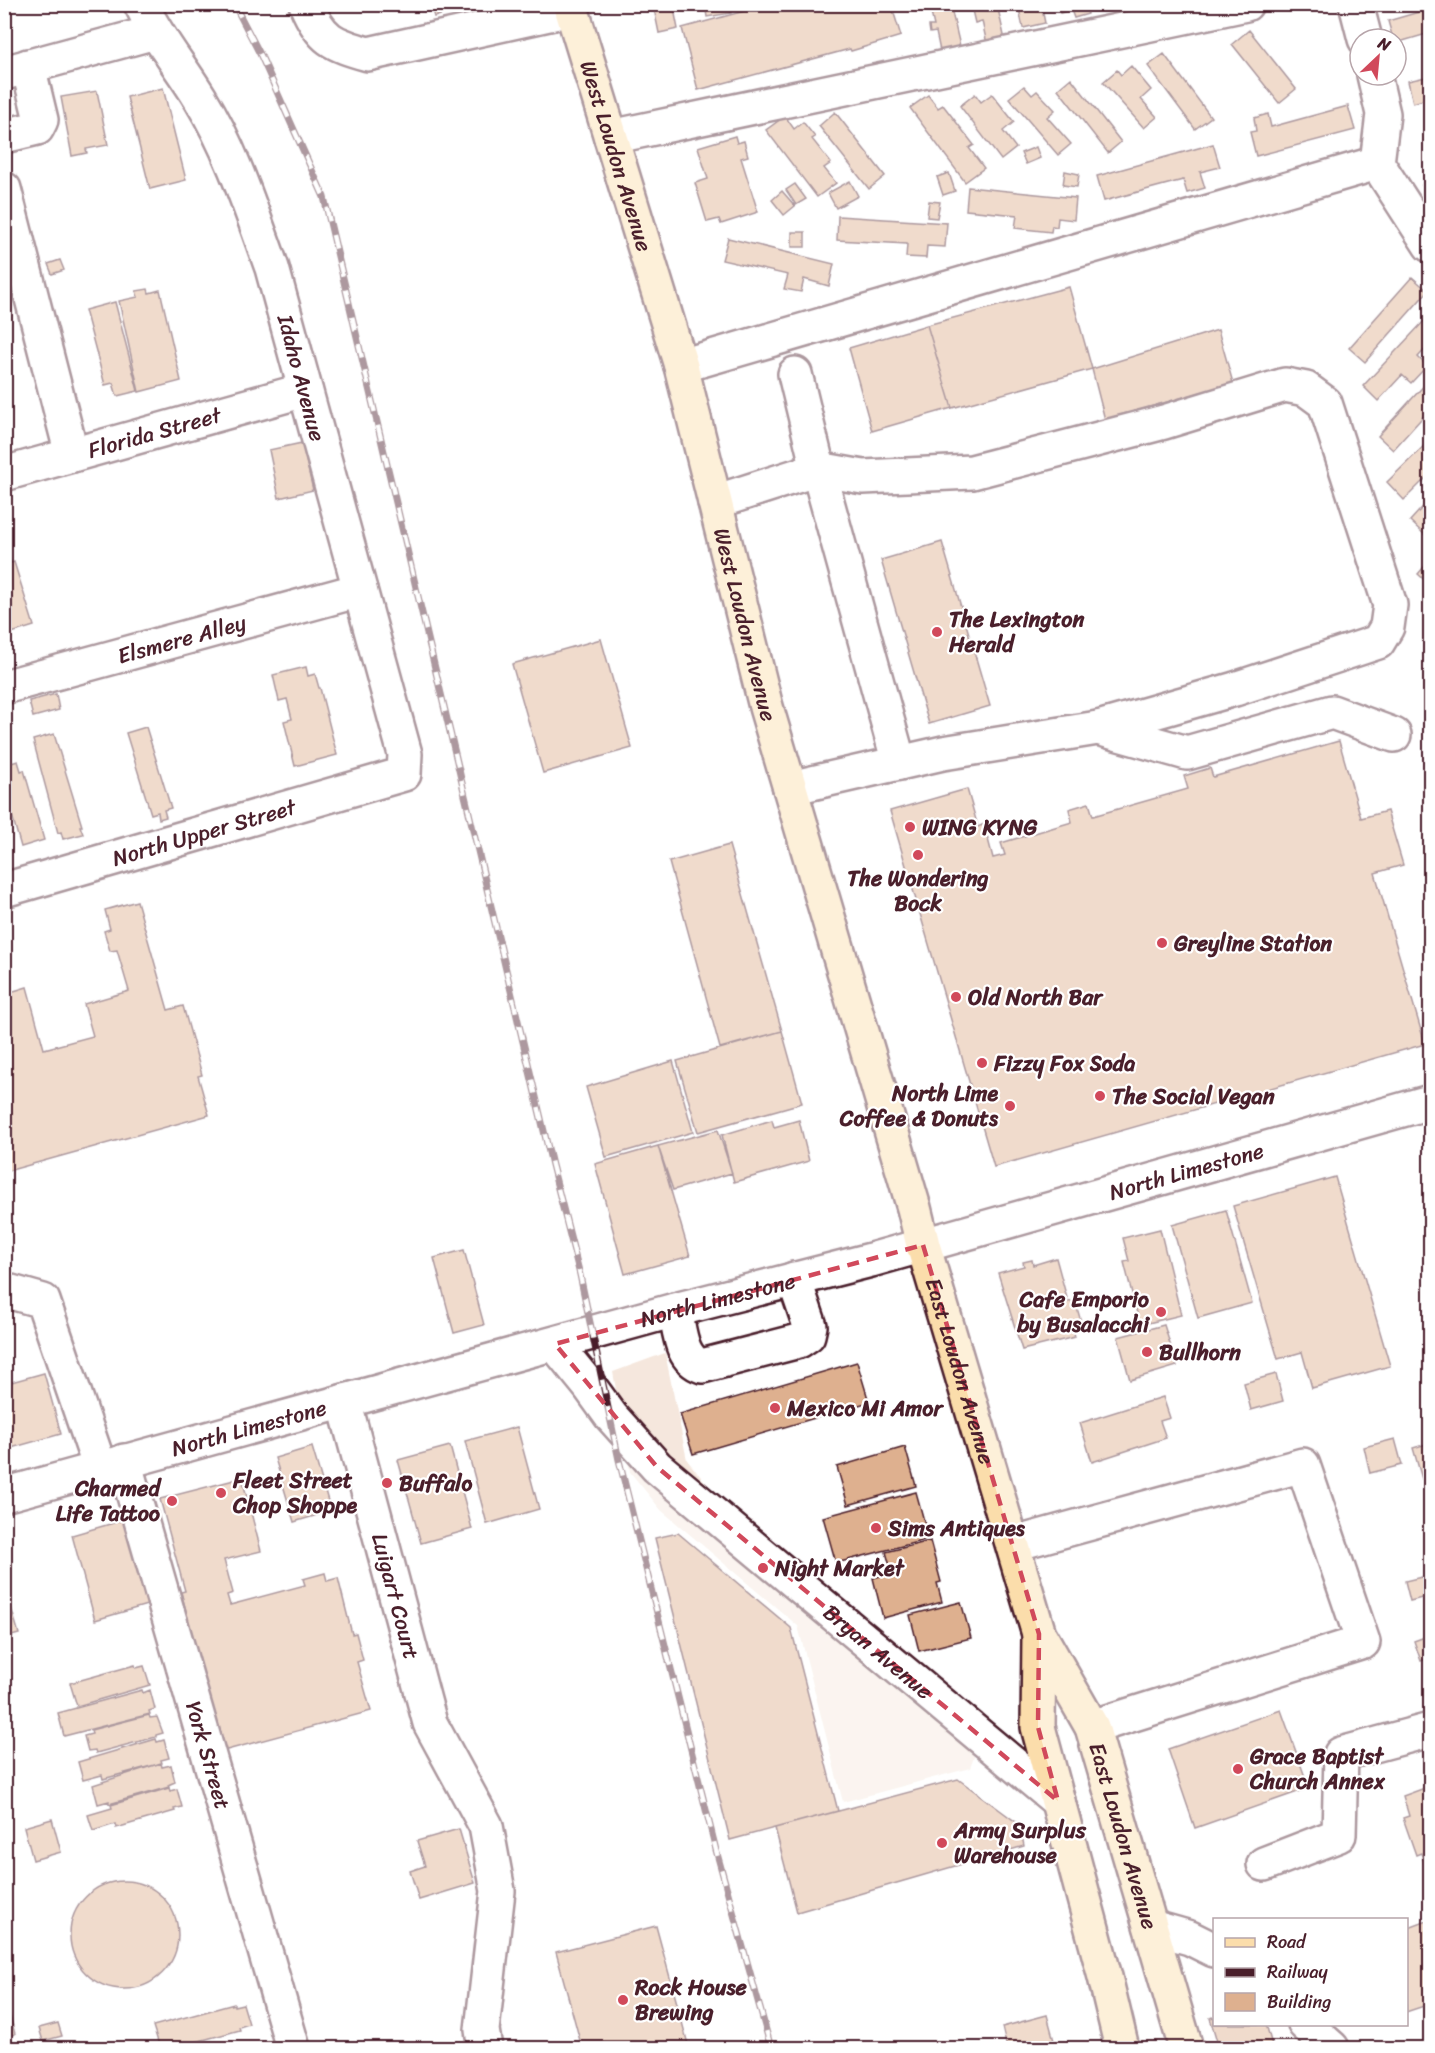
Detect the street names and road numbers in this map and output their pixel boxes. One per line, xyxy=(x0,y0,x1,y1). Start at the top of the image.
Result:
street label: West Loudon Avenue xyxy=(568,56,664,257)
street label: Idaho Avenue xyxy=(266,309,337,446)
street label: Florida Street xyxy=(83,395,227,470)
street label: West Loudon Avenue xyxy=(702,524,788,726)
street label: Elsmere Alley xyxy=(113,603,251,675)
street label: North Upper Street xyxy=(107,787,301,878)
street label: North Limestone xyxy=(1104,1131,1269,1212)
street label: North Limestone xyxy=(635,1261,800,1339)
street label: East Loudon Avenue xyxy=(914,1273,1006,1469)
street label: North Limestone xyxy=(167,1388,331,1468)
street label: Luigart Court xyxy=(360,1529,431,1664)
street label: Bryan Avenue xyxy=(814,1594,942,1710)
street label: York Street xyxy=(174,1696,242,1814)
street label: East Loudon Avenue xyxy=(1078,1738,1169,1934)

